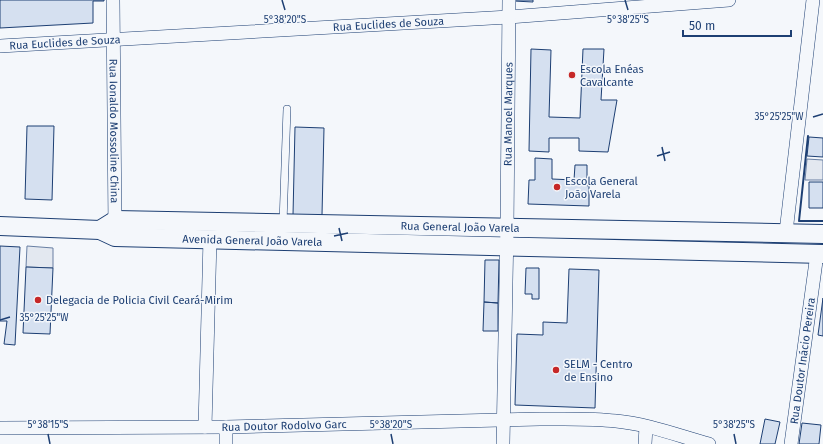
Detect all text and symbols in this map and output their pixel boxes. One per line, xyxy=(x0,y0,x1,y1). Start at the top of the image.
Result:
scale bar xyxy=(683,12,791,38)
text: 5°38'20"S xyxy=(264,14,307,26)
street label: Rua Euclides de Souza xyxy=(332,14,444,34)
text: 5°38'25"S xyxy=(607,14,649,26)
text: 50 m xyxy=(689,19,715,33)
street label: Rua Euclides de Souza xyxy=(9,33,121,52)
street label: Rua Ionaldo Mossoline China xyxy=(107,59,121,203)
street label: Rua Manoel Marques xyxy=(501,62,515,166)
place label: Escola Enéas Cavalcante xyxy=(580,63,644,89)
marker: Escola Enéas Cavalcante xyxy=(567,70,577,80)
text: 35°25'25"W xyxy=(755,111,804,123)
place label: Escola General João Varela xyxy=(565,175,638,201)
marker: Escola General João Varela xyxy=(552,182,562,192)
street label: Rua General João Varela xyxy=(400,219,520,234)
street label: Avenida General João Varela xyxy=(182,232,322,248)
place label: Delegacia de Policia Civil Ceará-Mirim xyxy=(46,294,233,307)
marker: Delegacia de Policia Civil Ceará-Mirim xyxy=(33,295,43,305)
street label: Rua Doutor Inácio Pereira xyxy=(787,297,817,425)
text: 35°25'25"W xyxy=(20,312,69,324)
place label: SELM - Centro de Ensino xyxy=(564,358,633,384)
marker: SELM - Centro de Ensino xyxy=(551,365,561,375)
street label: Rua Doutor Rodolvo Garc xyxy=(221,417,347,434)
text: 5°38'15"S xyxy=(27,419,69,431)
text: 5°38'20"S xyxy=(370,419,413,431)
text: 5°38'25"S xyxy=(713,419,755,431)

